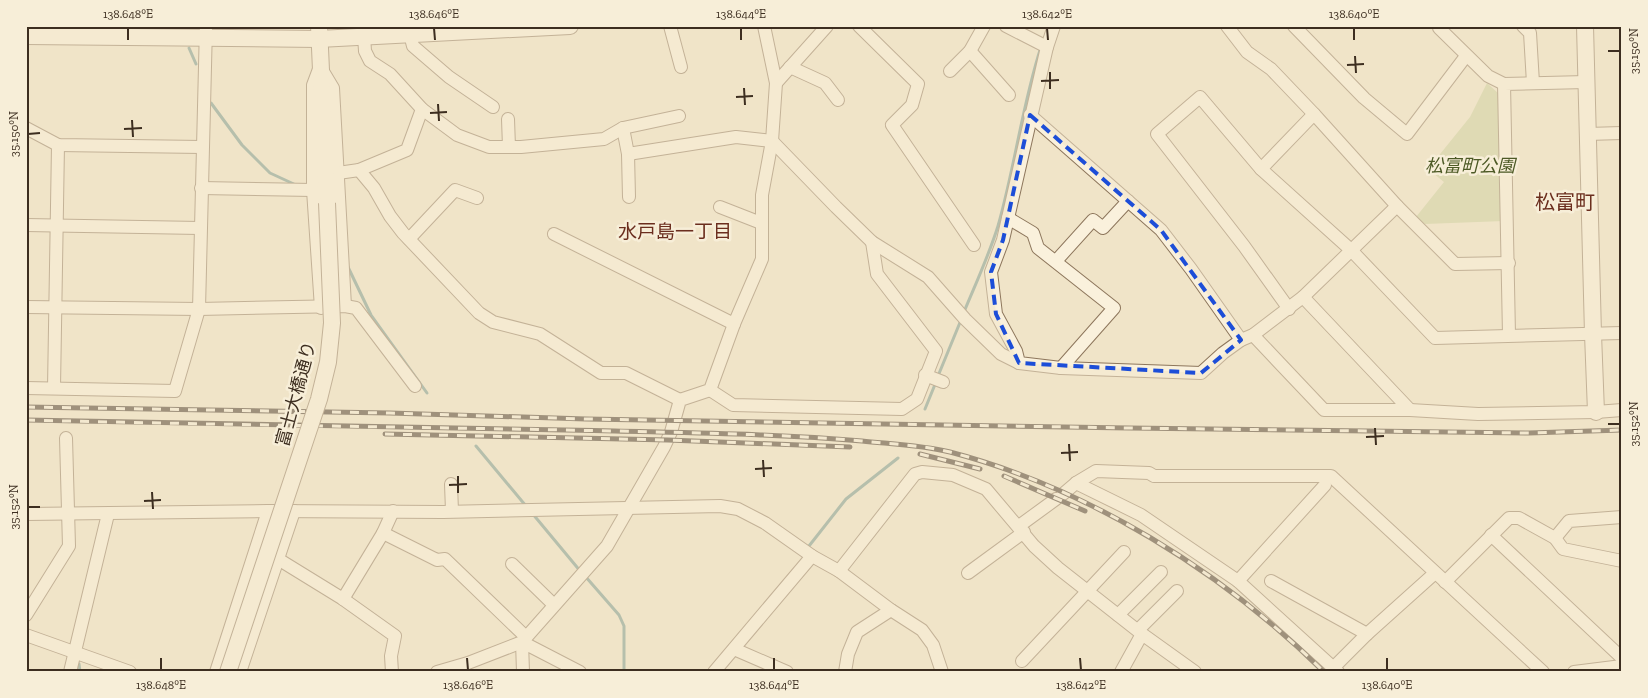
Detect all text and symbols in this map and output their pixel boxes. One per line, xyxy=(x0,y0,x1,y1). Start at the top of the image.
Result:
text: 138.648°E xyxy=(103,7,153,21)
text: 138.646°E xyxy=(409,7,459,21)
text: 138.644°E xyxy=(716,7,766,21)
text: 138.642°E xyxy=(1022,7,1072,21)
text: 138.640°E xyxy=(1329,7,1379,21)
text: 35.150°N xyxy=(1627,28,1641,74)
text: 35.150°N xyxy=(7,111,21,157)
park label: 松富町公園 xyxy=(1425,155,1518,177)
district label: 松富町 xyxy=(1535,190,1595,214)
district label: 水戸島一丁目 xyxy=(618,220,732,243)
street label: 富士大橋通り xyxy=(271,339,321,449)
text: 35.152°N xyxy=(1627,401,1641,447)
text: 35.152°N xyxy=(7,484,21,530)
text: 138.648°E xyxy=(136,678,186,692)
text: 138.646°E xyxy=(443,678,493,692)
text: 138.644°E xyxy=(749,678,799,692)
text: 138.642°E xyxy=(1056,678,1106,692)
text: 138.640°E xyxy=(1362,678,1412,692)

